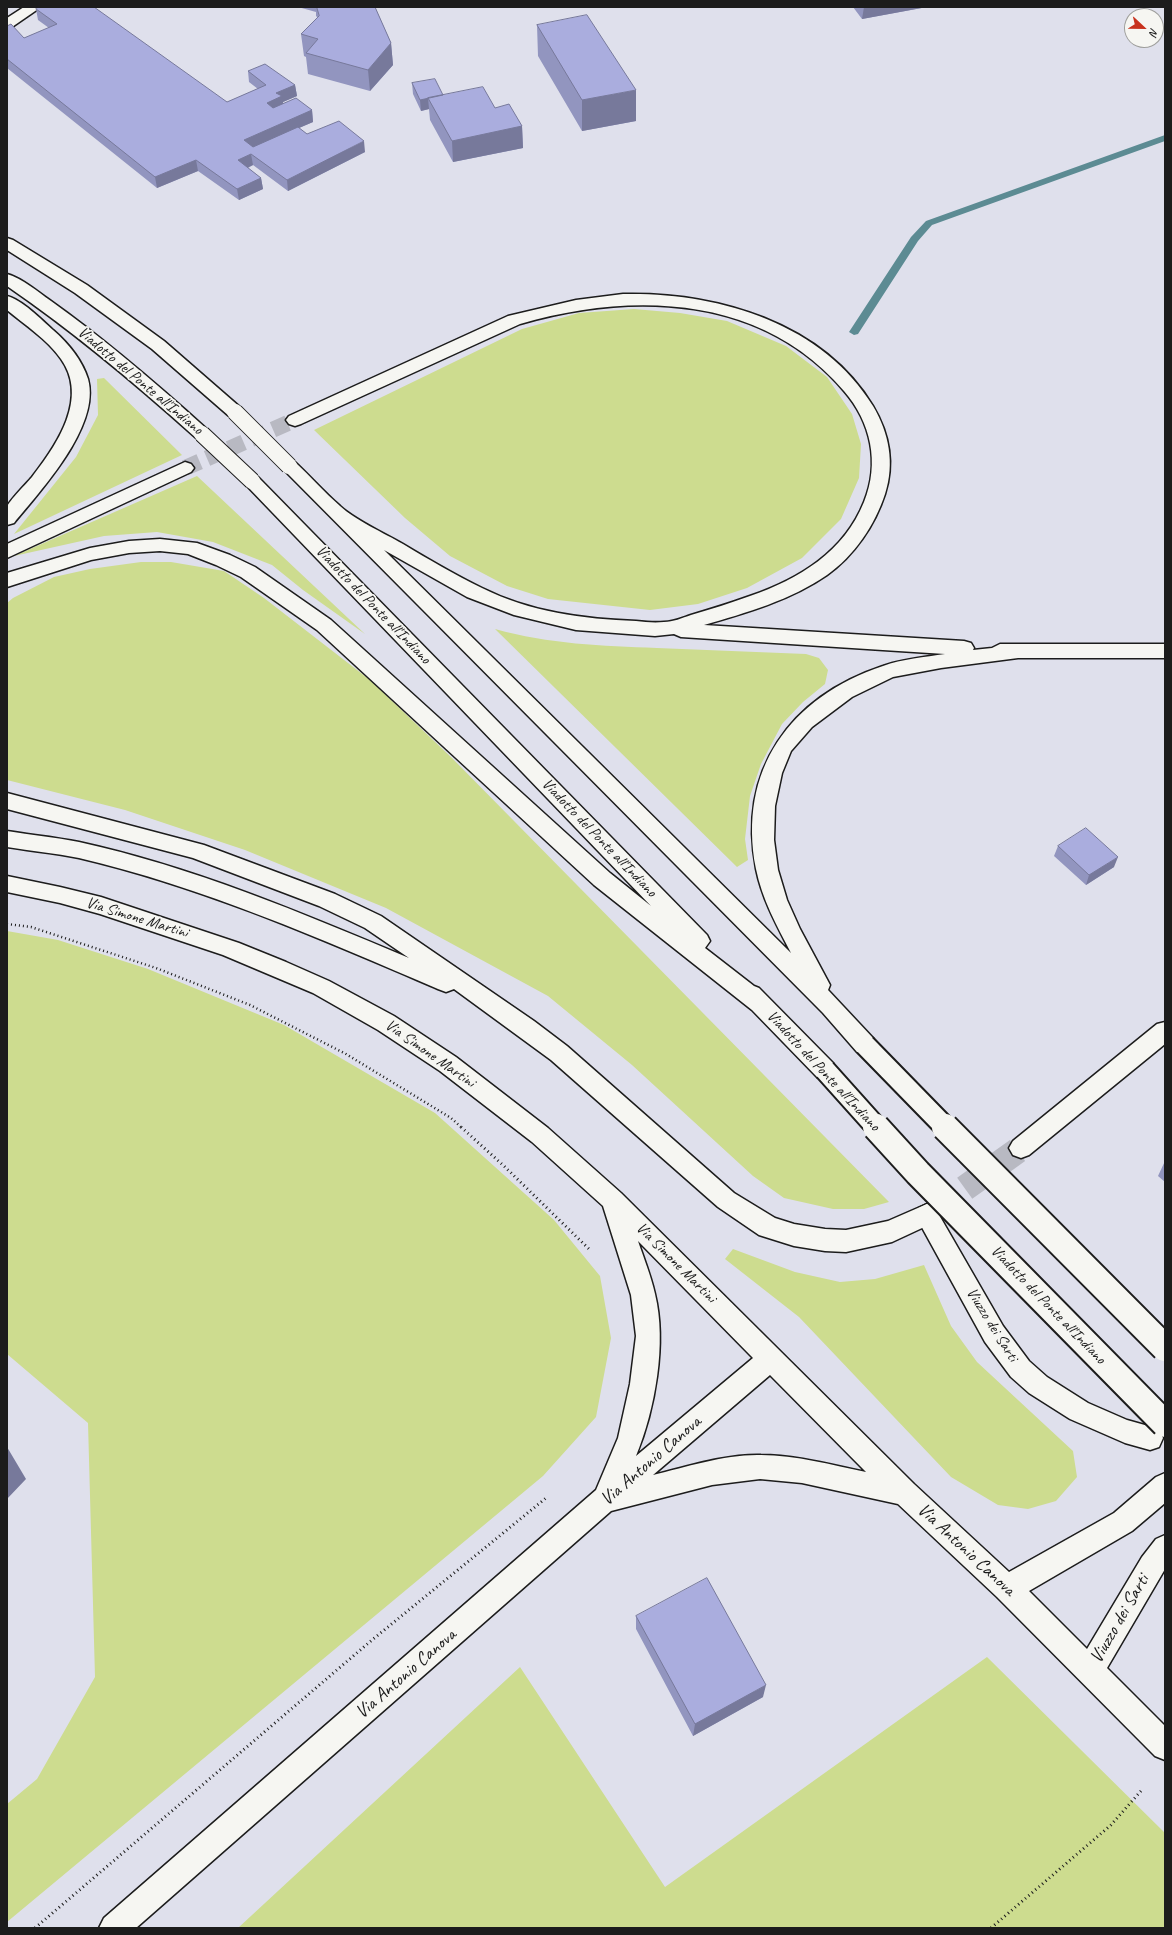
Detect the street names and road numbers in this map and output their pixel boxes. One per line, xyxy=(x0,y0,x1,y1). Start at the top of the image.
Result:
street label: Viadotto del Ponte all'Indiano xyxy=(73,323,207,439)
street label: Viadotto del Ponte all'Indiano xyxy=(311,542,435,668)
street label: Viadotto del Ponte all'Indiano xyxy=(537,775,661,901)
street label: Via Simone Martini xyxy=(84,893,190,943)
street label: Viadotto del Ponte all'Indiano xyxy=(762,1007,884,1135)
street label: Via Simone Martini xyxy=(381,1016,479,1092)
street label: Via Simone Martini xyxy=(632,1219,720,1307)
street label: Viadotto del Ponte all'Indiano xyxy=(986,1242,1110,1368)
street label: Viuzzo dei Sarti xyxy=(962,1285,1022,1365)
street label: Via Antonio Canova xyxy=(596,1411,706,1511)
street label: Via Antonio Canova xyxy=(912,1499,1020,1601)
street label: Viuzzo dei Sarti xyxy=(1085,1570,1155,1668)
street label: Via Antonio Canova xyxy=(351,1624,461,1724)

